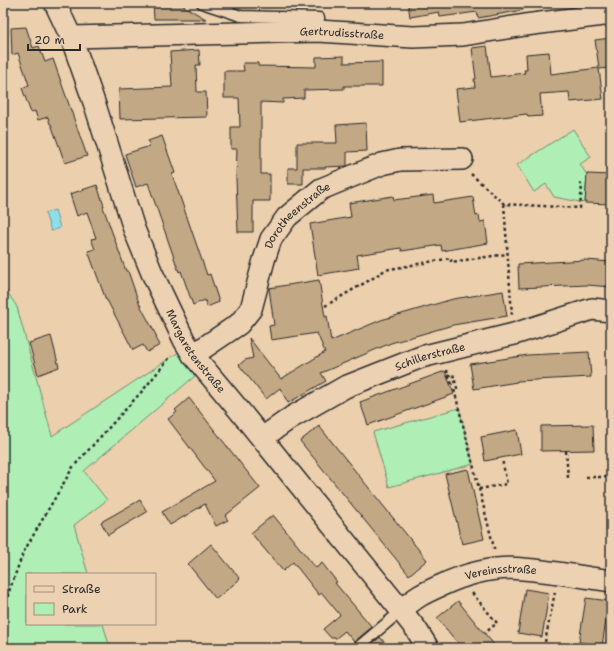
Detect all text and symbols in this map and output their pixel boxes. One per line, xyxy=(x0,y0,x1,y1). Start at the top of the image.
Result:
street label: Gertrudisstraße xyxy=(299,24,385,43)
scale bar xyxy=(28,26,80,52)
text: 20 m xyxy=(34,32,65,48)
street label: Dorotheenstraße xyxy=(261,179,333,251)
street label: Margaretenstraße xyxy=(162,307,229,396)
street label: Schillerstraße xyxy=(393,339,467,375)
street label: Vereinsstraße xyxy=(463,561,538,584)
legend xyxy=(26,573,156,625)
text: Straße xyxy=(62,581,101,597)
text: Park xyxy=(62,601,88,617)

